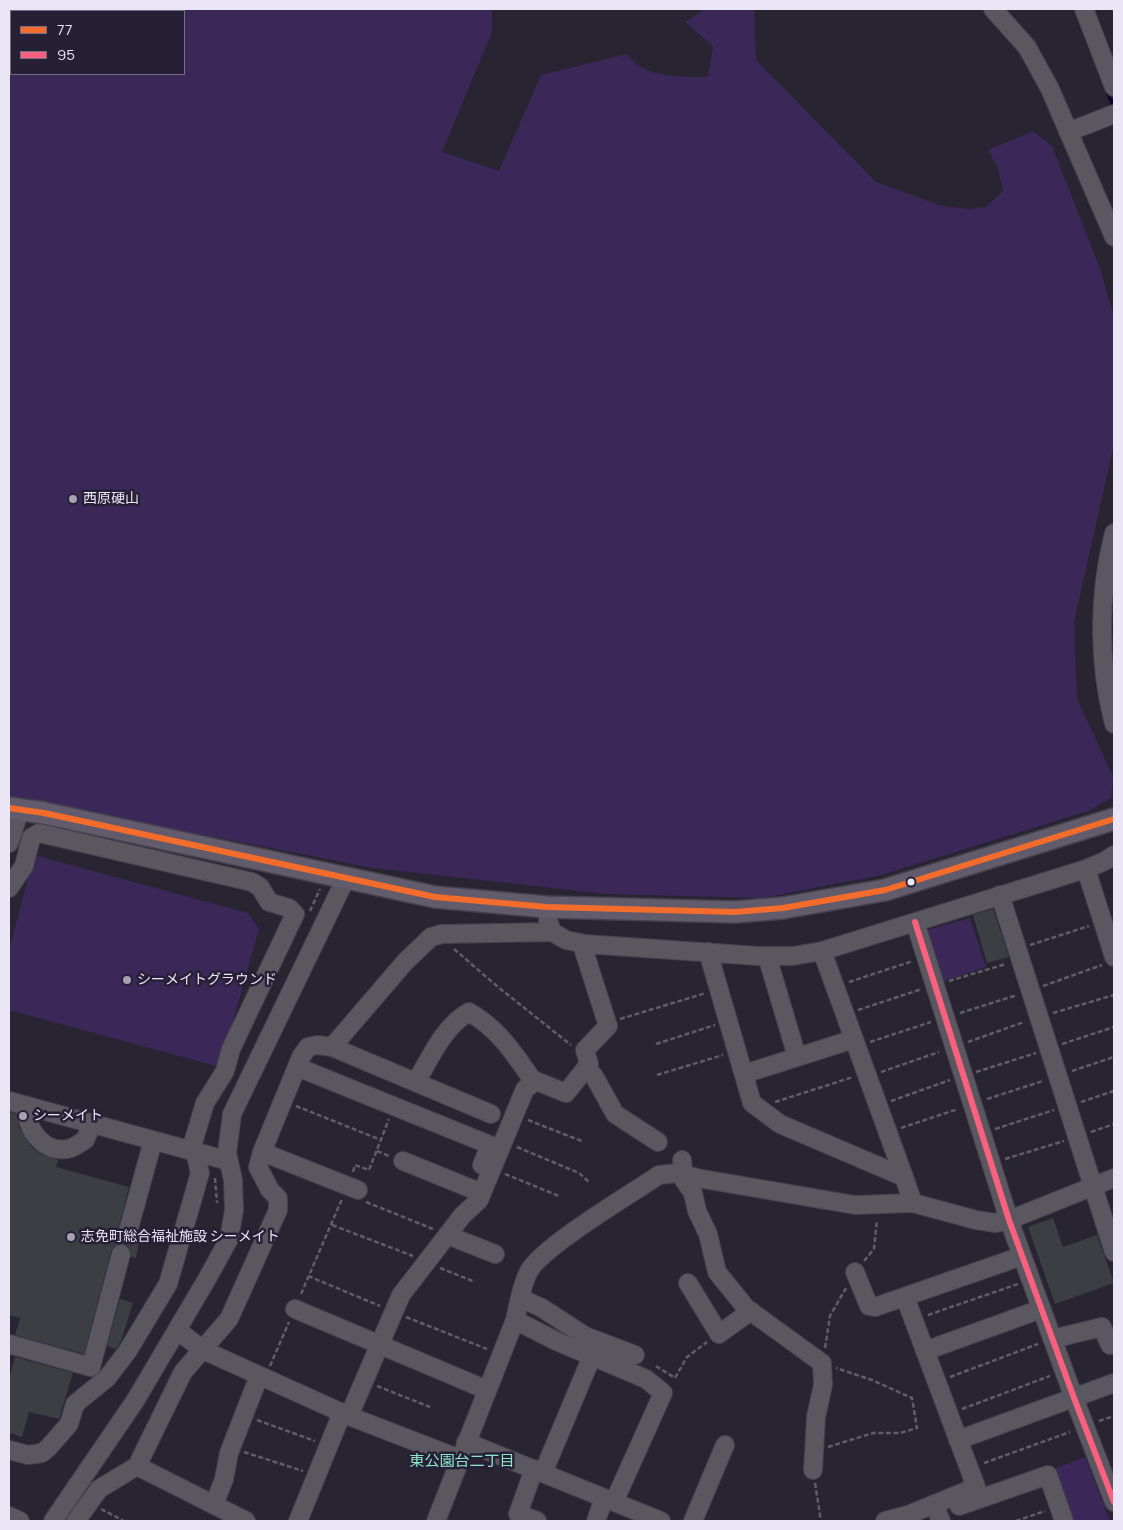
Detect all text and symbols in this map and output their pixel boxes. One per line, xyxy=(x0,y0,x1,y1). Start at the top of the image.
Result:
legend xyxy=(10,10,185,75)
text: 77 xyxy=(57,19,72,40)
text: 95 xyxy=(57,44,75,65)
place label: 西原硬山 xyxy=(83,491,139,507)
marker: 西原硬山 xyxy=(67,493,79,505)
unlabelled marker xyxy=(906,877,916,887)
place label: シーメイトグラウンド xyxy=(137,972,277,988)
marker: シーメイトグラウンド xyxy=(121,974,133,986)
place label: シーメイト xyxy=(33,1108,103,1124)
marker: シーメイト xyxy=(17,1110,29,1122)
place label: 志免町総合福祉施設 シーメイト xyxy=(81,1229,280,1245)
marker: 志免町総合福祉施設 シーメイト xyxy=(65,1231,77,1243)
district label: 東公園台二丁目 xyxy=(410,1453,514,1471)

